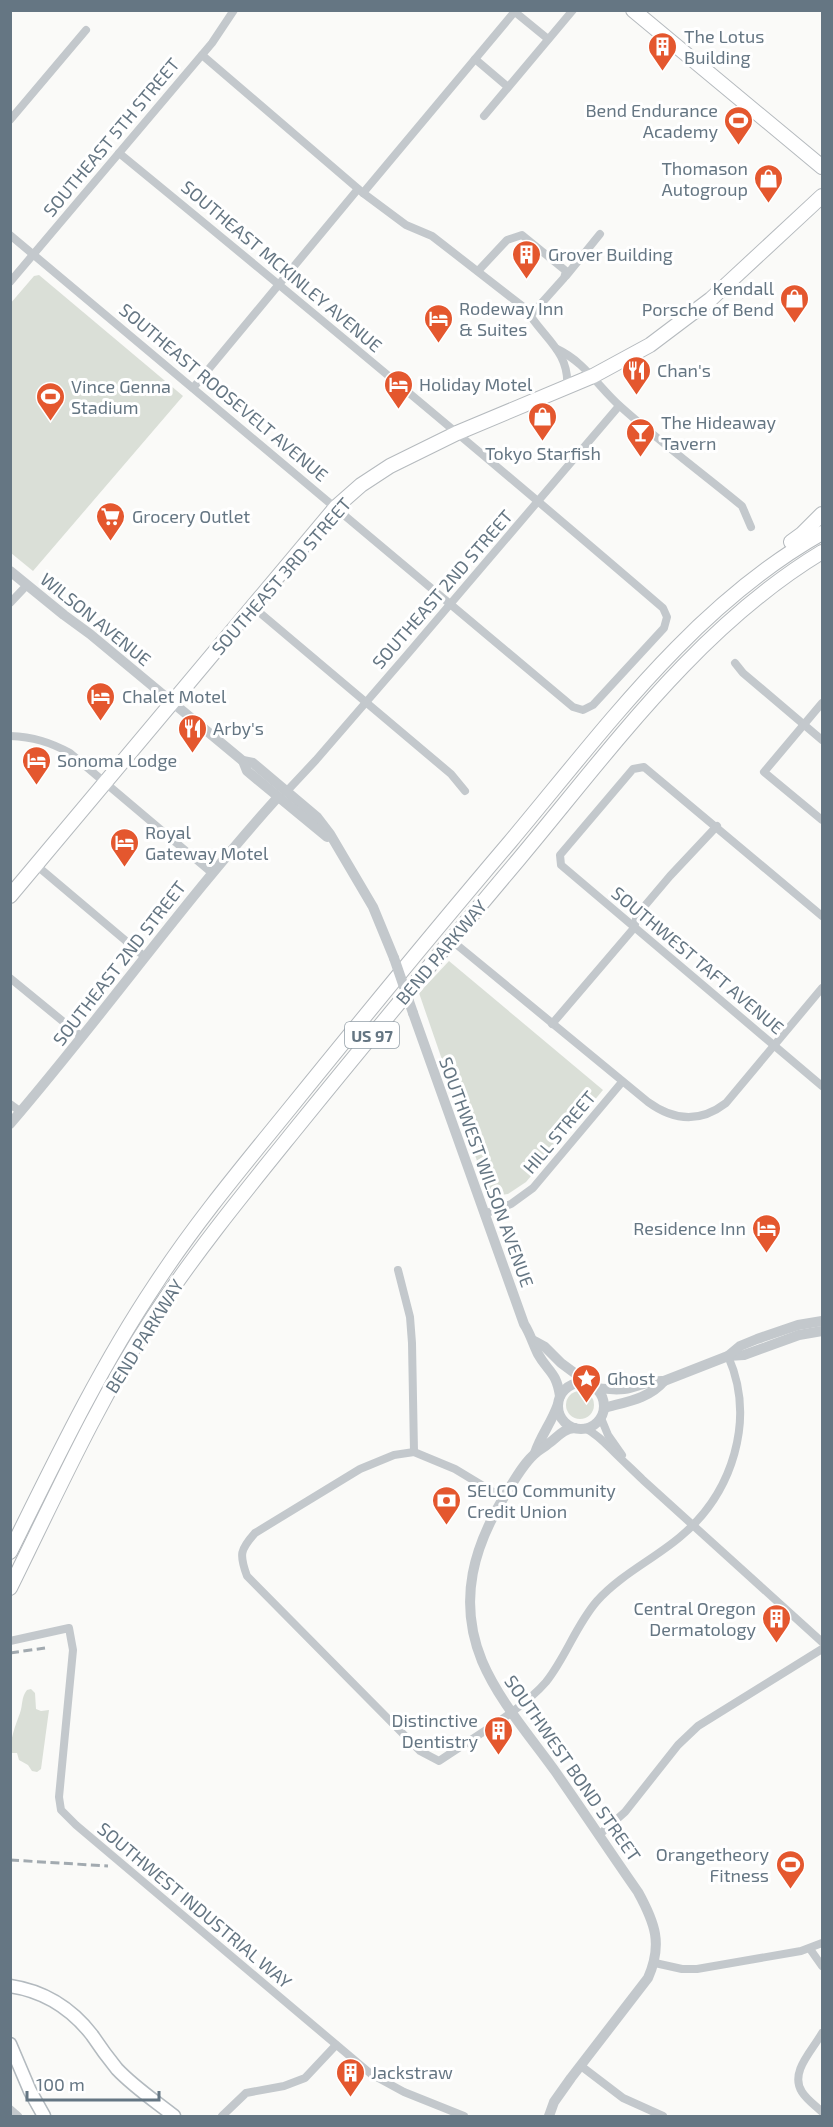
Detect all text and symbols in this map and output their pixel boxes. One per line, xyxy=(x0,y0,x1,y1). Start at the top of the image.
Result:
place label: The Lotus Building xyxy=(684,25,764,68)
building icon: The Lotus Building xyxy=(647,30,679,72)
street label: SOUTHEAST 5TH STREET xyxy=(38,53,184,221)
place label: Bend Endurance Academy xyxy=(585,99,718,142)
sports icon: Bend Endurance Academy xyxy=(723,104,755,146)
place label: Thomason Autogroup xyxy=(661,157,748,200)
shop icon: Thomason Autogroup xyxy=(753,162,785,204)
street label: SOUTHEAST MCKINLEY AVENUE xyxy=(177,176,387,356)
building icon: Grover Building xyxy=(511,238,543,280)
place label: Grover Building xyxy=(548,243,673,265)
place label: Kendall Porsche of Bend xyxy=(642,277,775,320)
shop icon: Kendall Porsche of Bend xyxy=(779,282,811,324)
place label: Rodeway Inn & Suites xyxy=(459,297,564,340)
street label: SOUTHEAST ROOSEVELT AVENUE xyxy=(115,298,333,486)
hotel icon: Rodeway Inn & Suites xyxy=(422,302,454,344)
restaurant icon: Chan's xyxy=(620,354,652,396)
place label: Chan's xyxy=(657,359,711,381)
hotel icon: Holiday Motel xyxy=(382,368,414,410)
place label: Holiday Motel xyxy=(419,373,533,395)
place label: Vince Genna Stadium xyxy=(71,375,171,418)
sports icon: Vince Genna Stadium xyxy=(34,380,66,422)
shop icon: Tokyo Starfish xyxy=(527,400,559,442)
place label: The Hideaway Tavern xyxy=(661,411,777,454)
bar icon: The Hideaway Tavern xyxy=(624,416,656,458)
place label: Tokyo Starfish xyxy=(485,442,601,464)
street label: SOUTHEAST 3RD STREET xyxy=(207,492,356,659)
supermarket icon: Grocery Outlet xyxy=(95,500,127,542)
place label: Grocery Outlet xyxy=(132,505,250,527)
street label: SOUTHEAST 2ND STREET xyxy=(367,505,517,673)
street label: WILSON AVENUE xyxy=(36,568,156,670)
hotel icon: Chalet Motel xyxy=(85,680,117,722)
place label: Chalet Motel xyxy=(122,685,227,707)
restaurant icon: Arby's xyxy=(176,712,208,754)
place label: Arby's xyxy=(213,717,264,739)
hotel icon: Sonoma Lodge xyxy=(20,744,52,786)
place label: Sonoma Lodge xyxy=(57,749,177,771)
place label: Royal Gateway Motel xyxy=(145,821,269,864)
hotel icon: Royal Gateway Motel xyxy=(108,826,140,868)
street label: SOUTHEAST 2ND STREET xyxy=(48,876,191,1050)
street label: SOUTHWEST TAFT AVENUE xyxy=(608,882,788,1038)
street label: BEND PARKWAY xyxy=(391,895,492,1009)
road number: US 97 xyxy=(345,1022,399,1048)
street label: SOUTHWEST WILSON AVENUE xyxy=(435,1054,539,1290)
street label: HILL STREET xyxy=(518,1086,600,1178)
hotel icon: Residence Inn xyxy=(751,1212,783,1254)
place label: Residence Inn xyxy=(633,1217,746,1239)
street label: BEND PARKWAY xyxy=(100,1274,188,1397)
place icon: Ghost xyxy=(570,1362,602,1404)
place label: Ghost xyxy=(607,1367,655,1389)
place label: SELCO Community Credit Union xyxy=(467,1479,616,1522)
bank icon: SELCO Community Credit Union xyxy=(430,1484,462,1526)
place label: Central Oregon Dermatology xyxy=(633,1597,756,1640)
building icon: Central Oregon Dermatology xyxy=(761,1602,793,1644)
street label: SOUTHWEST BOND STREET xyxy=(500,1671,646,1866)
place label: Distinctive Dentistry xyxy=(391,1709,478,1752)
building icon: Distinctive Dentistry xyxy=(483,1714,515,1756)
street label: SOUTHWEST INDUSTRIAL WAY xyxy=(93,1817,297,1993)
place label: Orangetheory Fitness xyxy=(656,1843,769,1886)
sports icon: Orangetheory Fitness xyxy=(774,1848,806,1890)
building icon: Jackstraw xyxy=(334,2056,366,2098)
place label: Jackstraw xyxy=(371,2061,453,2083)
scale bar xyxy=(27,2064,159,2102)
text: 100 m xyxy=(36,2073,85,2095)

